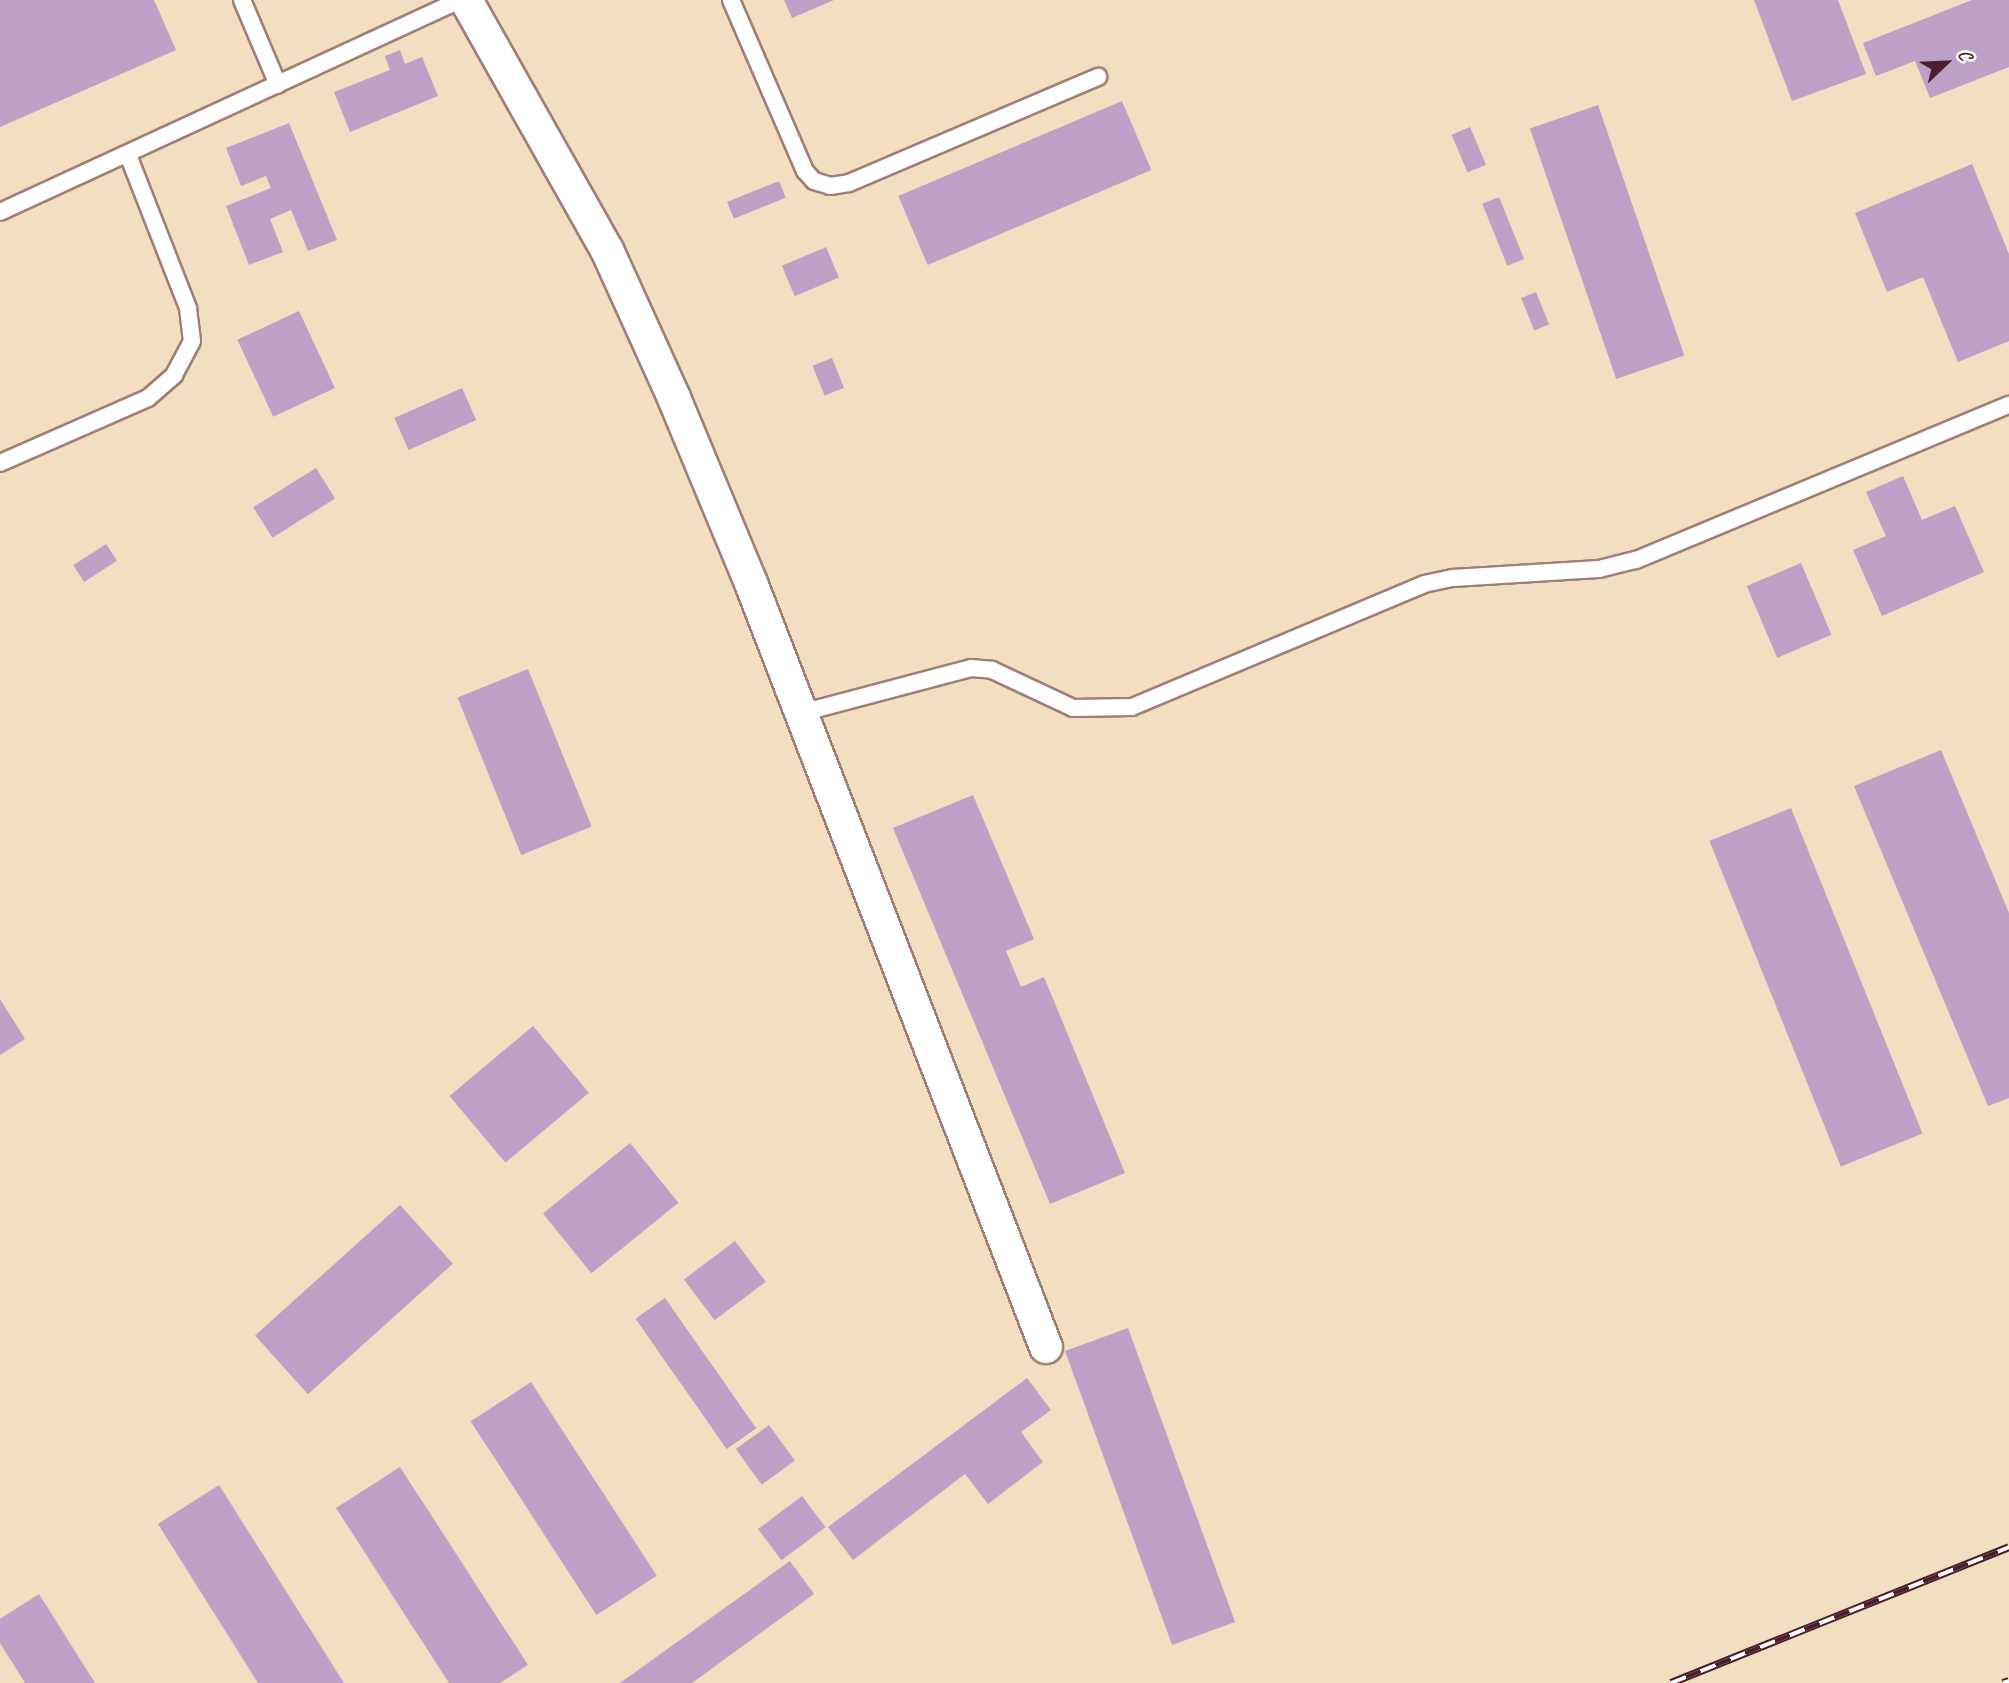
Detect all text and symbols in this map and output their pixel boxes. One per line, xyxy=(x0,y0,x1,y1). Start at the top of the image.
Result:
north arrow xyxy=(1911,28,1981,98)
text: С xyxy=(1952,46,1978,64)

